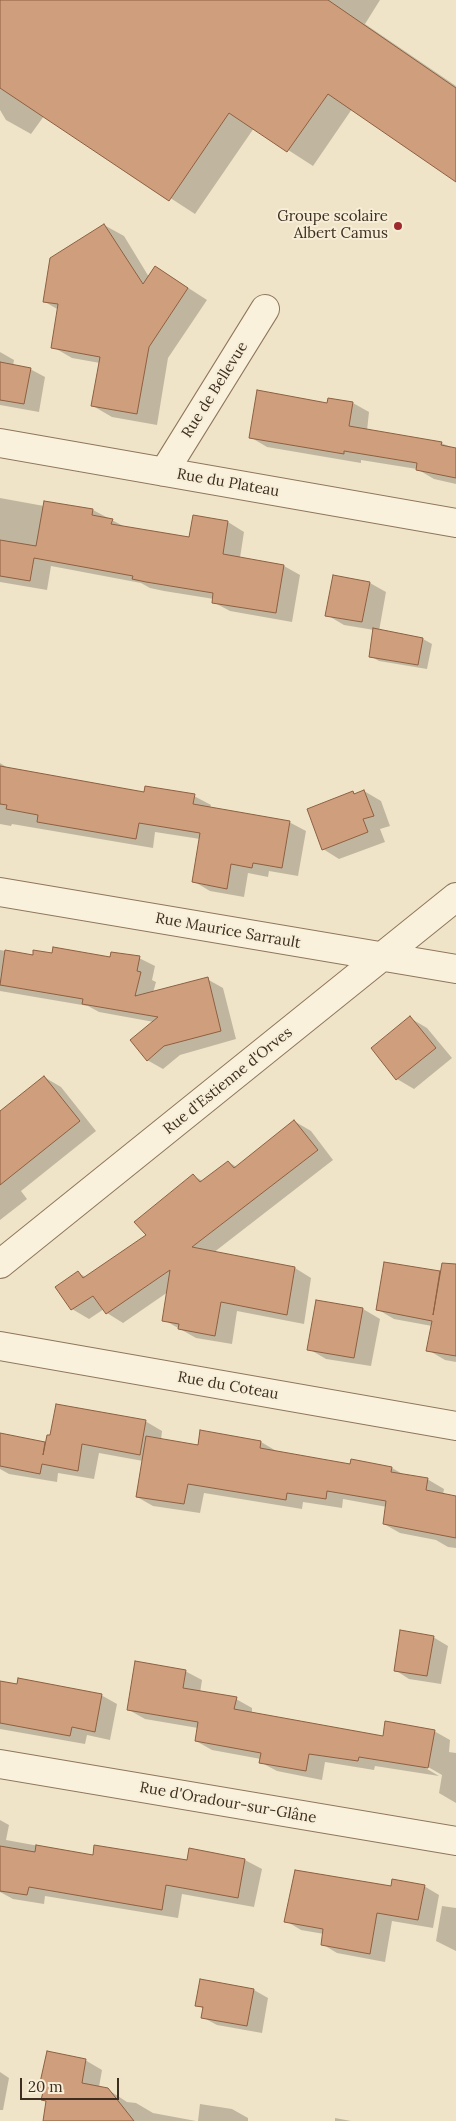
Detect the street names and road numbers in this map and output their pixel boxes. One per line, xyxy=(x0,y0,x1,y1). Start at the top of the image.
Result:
street label: Rue de Bellevue xyxy=(178,339,252,441)
street label: Rue du Plateau xyxy=(175,465,281,501)
street label: Rue Maurice Sarrault xyxy=(154,909,302,953)
street label: Rue d'Estienne d'Orves xyxy=(160,1024,296,1138)
street label: Rue du Coteau xyxy=(176,1368,280,1404)
street label: Rue d'Oradour-sur-Glâne xyxy=(138,1779,318,1827)

